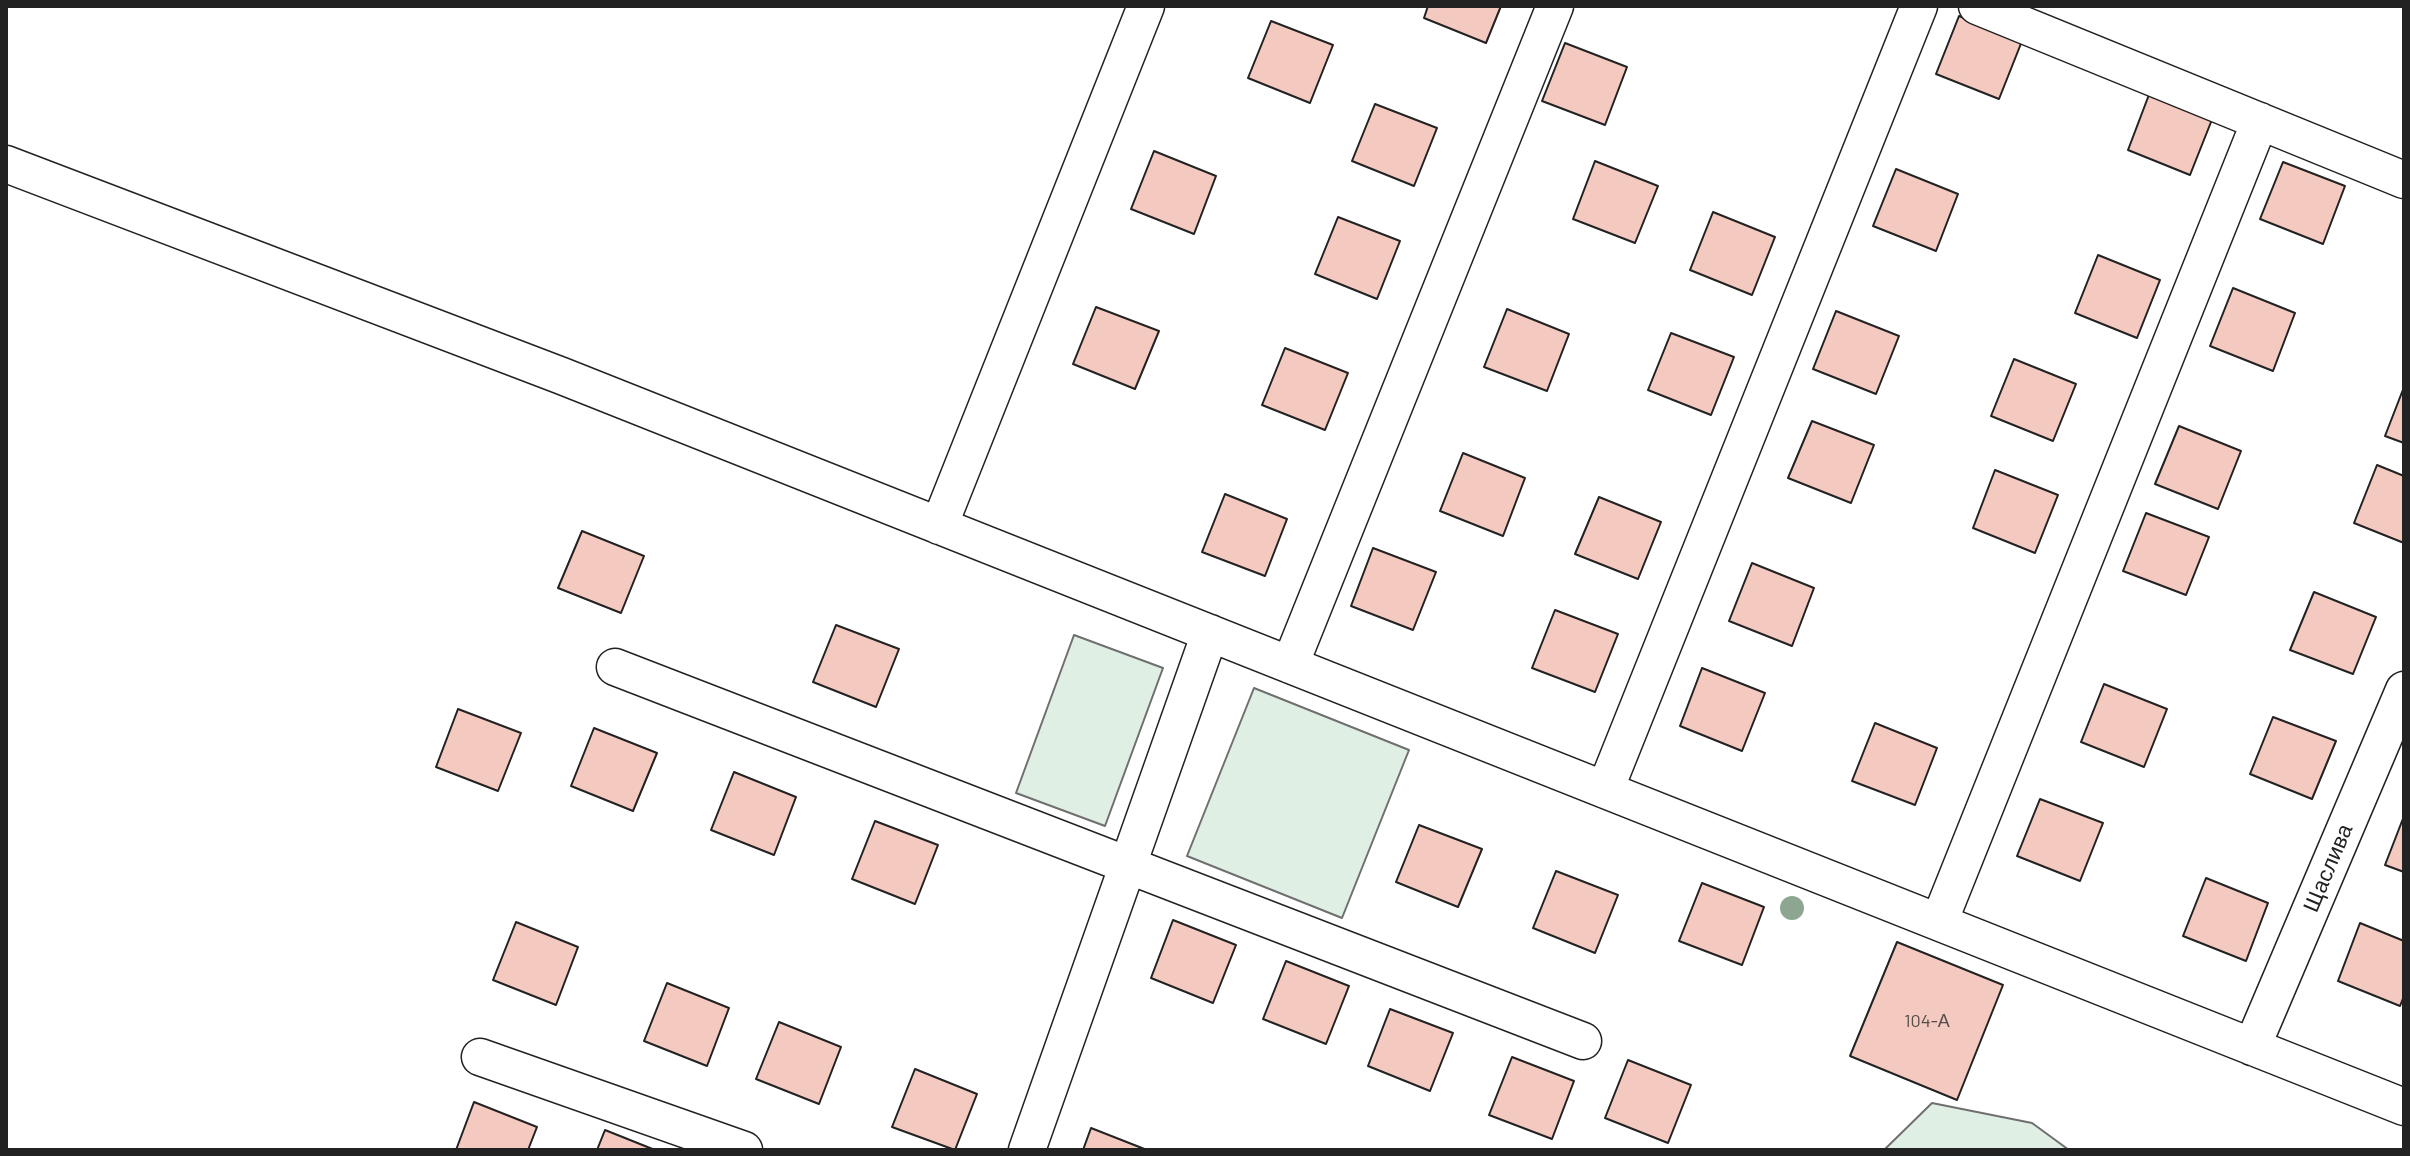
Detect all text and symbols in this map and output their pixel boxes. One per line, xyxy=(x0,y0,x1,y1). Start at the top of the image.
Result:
street label: Щаслива xyxy=(2298,820,2358,916)
house number: 104-А xyxy=(1904,1010,1950,1032)

